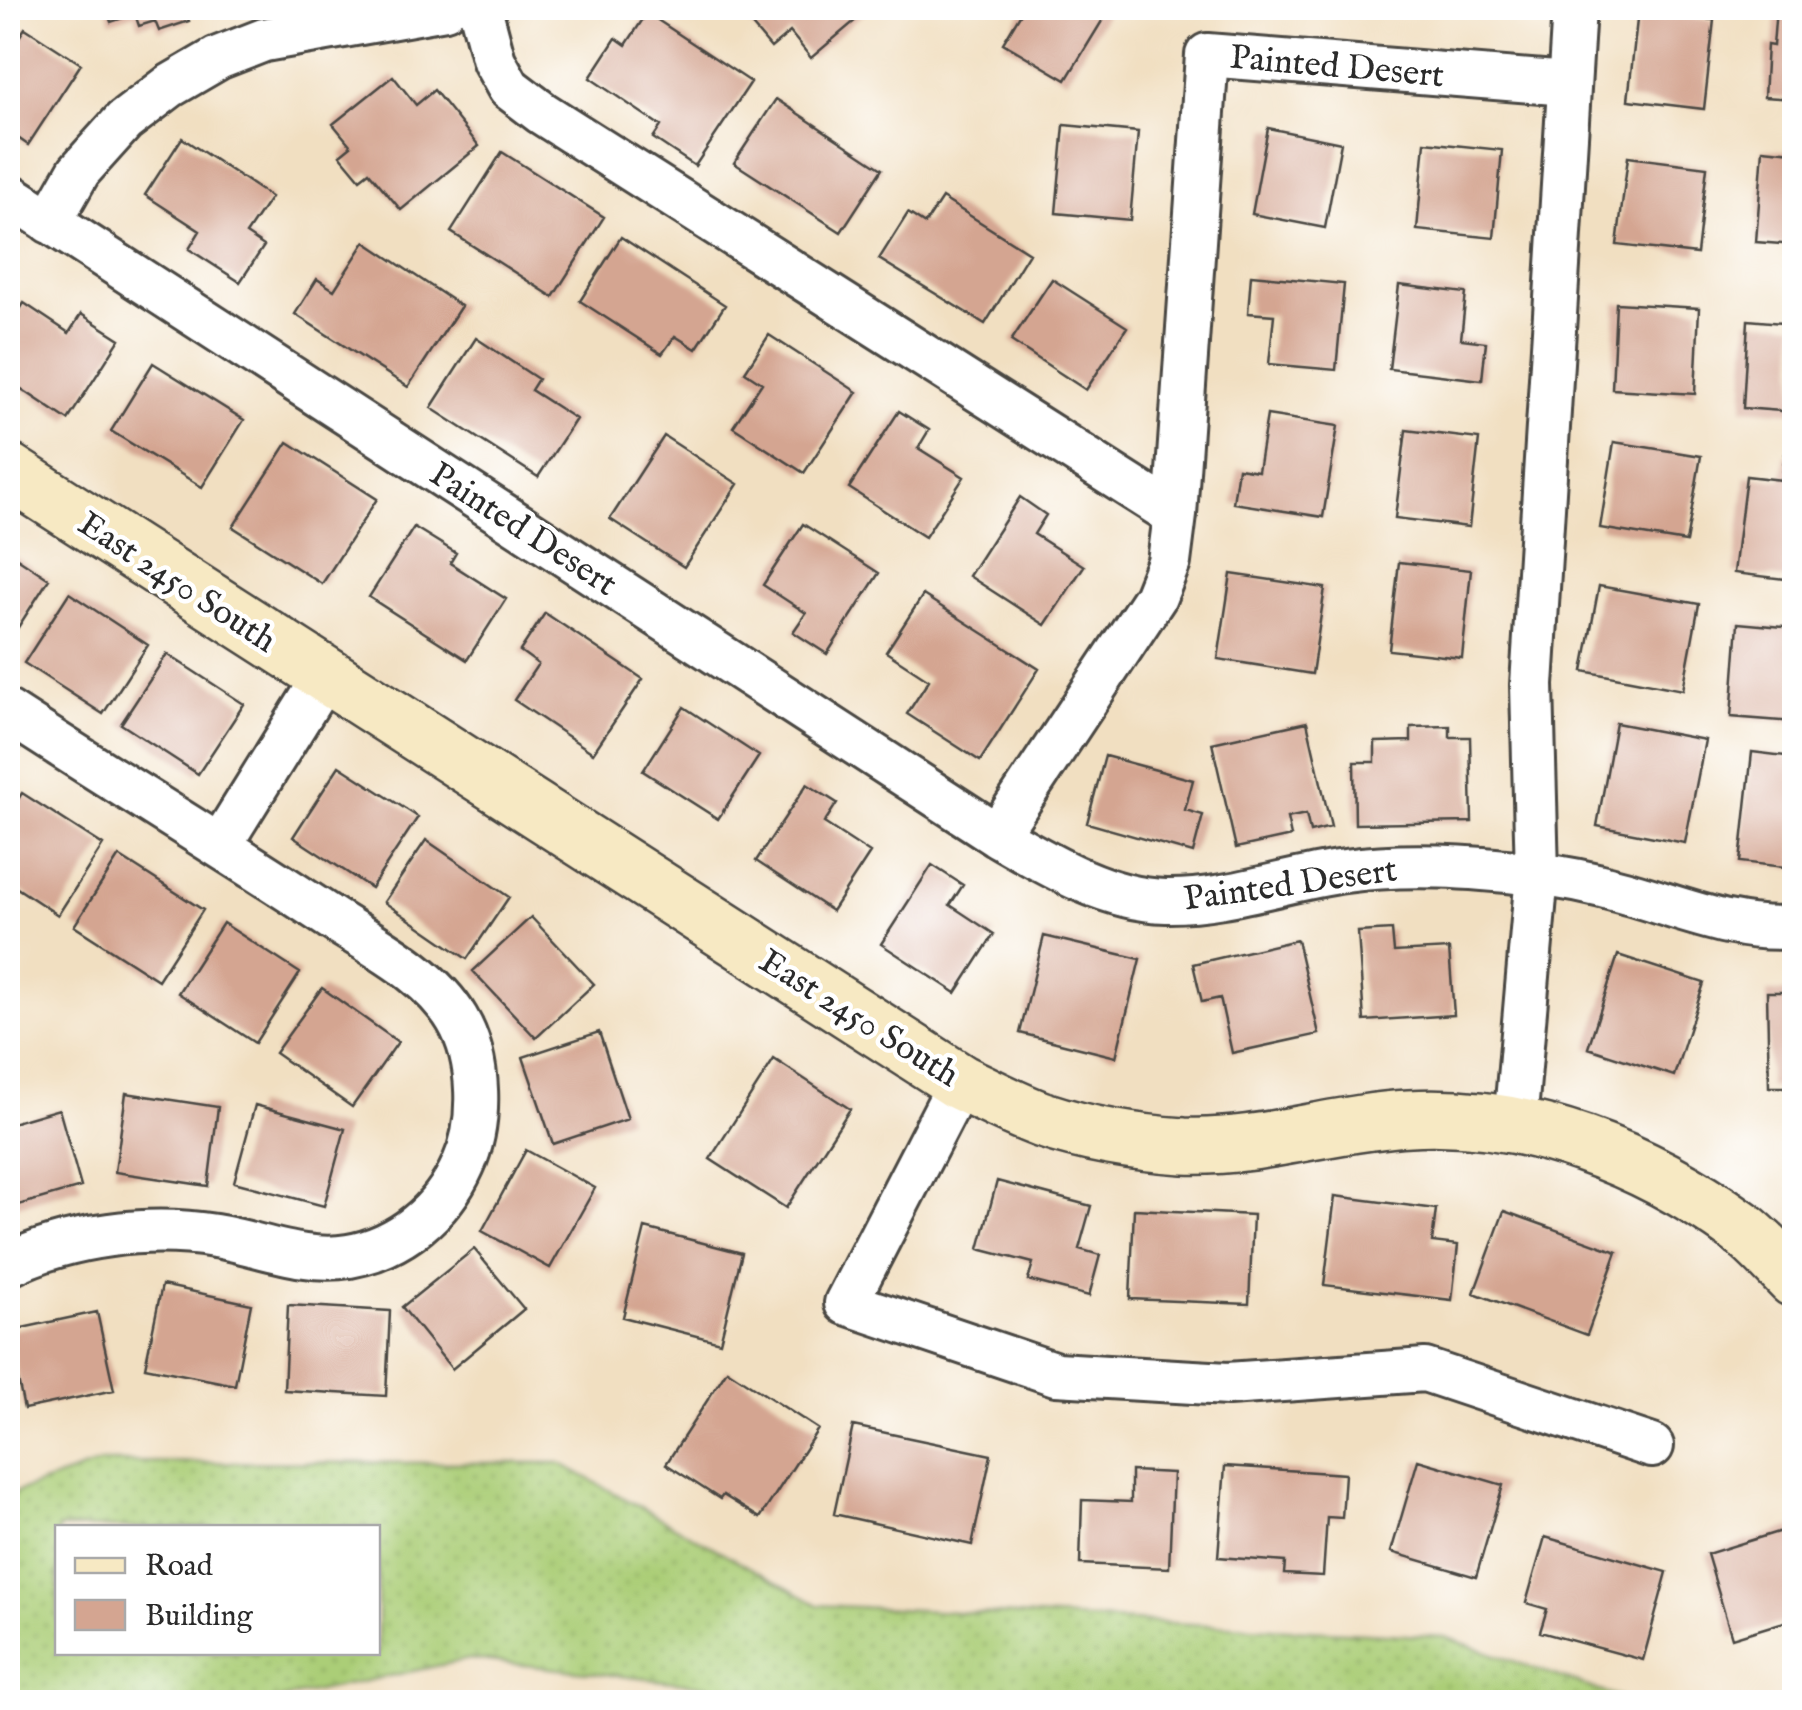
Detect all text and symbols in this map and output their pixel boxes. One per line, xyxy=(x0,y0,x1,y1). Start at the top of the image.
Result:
street label: Painted Desert xyxy=(1228,36,1446,99)
street label: Painted Desert xyxy=(420,453,625,607)
street label: East 2450 South xyxy=(69,502,285,664)
street label: Painted Desert xyxy=(1181,848,1400,923)
street label: East 2450 South xyxy=(750,940,967,1099)
legend xyxy=(55,1525,380,1655)
text: Road xyxy=(145,1548,214,1586)
text: Building xyxy=(145,1598,254,1636)

